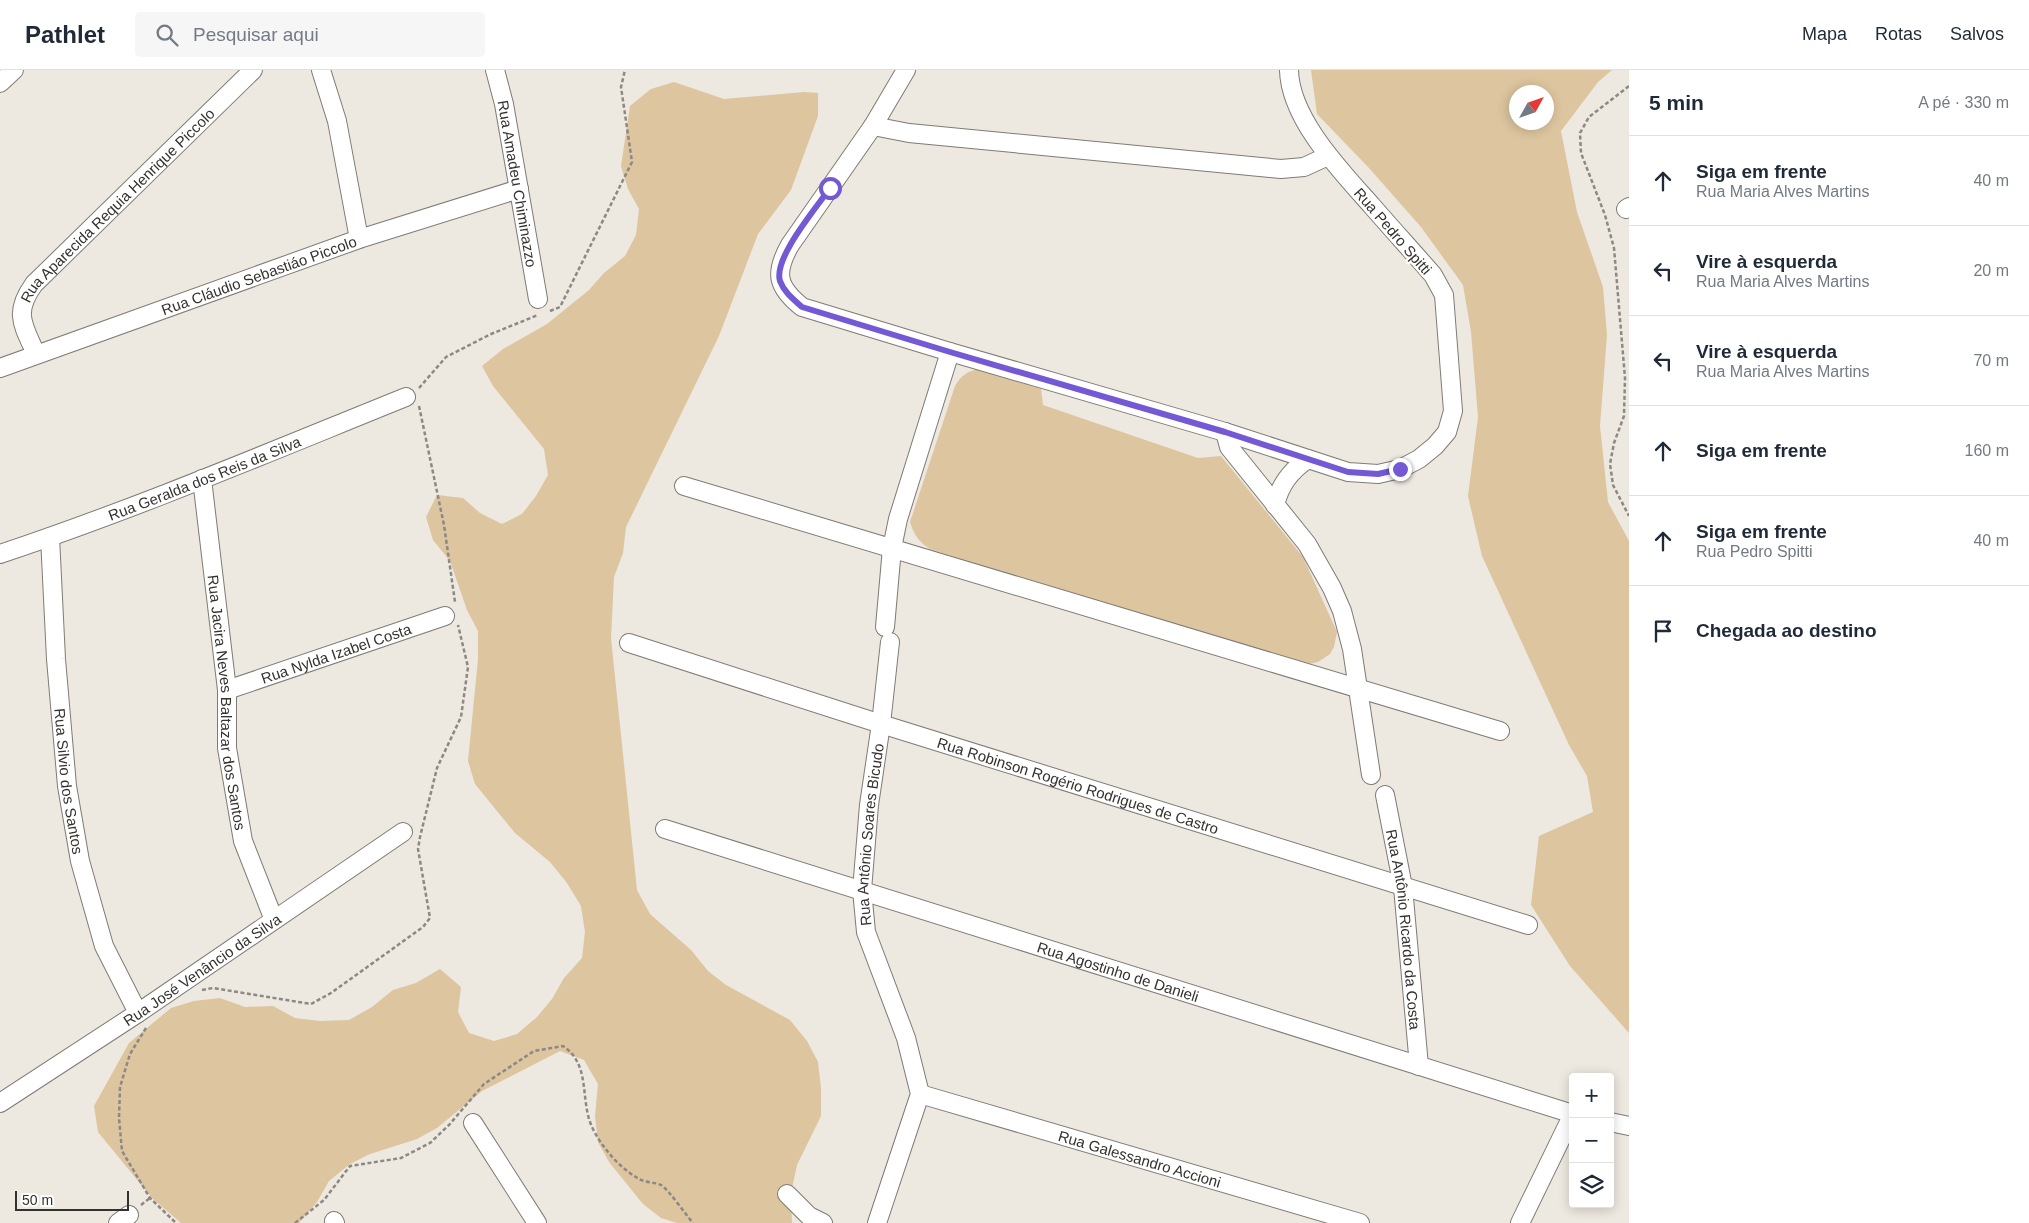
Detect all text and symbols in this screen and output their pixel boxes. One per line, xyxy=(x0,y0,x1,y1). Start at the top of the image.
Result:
search box xyxy=(135,12,485,57)
text: Pathlet xyxy=(25,21,105,48)
icon: search xyxy=(153,21,181,49)
text: Pesquisar aqui xyxy=(193,24,319,45)
text: Mapa xyxy=(1802,24,1847,44)
text: Rotas xyxy=(1875,24,1922,44)
text: Salvos xyxy=(1950,24,2004,44)
north arrow xyxy=(1509,85,1554,130)
text: 5 min xyxy=(1649,91,1704,114)
text: A pé · 330 m xyxy=(1918,94,2009,111)
street label: Rua Amadeu Chiminazzo xyxy=(495,99,541,269)
street label: Rua Aparecida Requia Henrique Piccolo xyxy=(16,104,218,305)
text: Siga em frente xyxy=(1696,161,1827,182)
icon: ahead xyxy=(1649,167,1677,195)
text: 40 m xyxy=(1973,172,2009,189)
route start xyxy=(819,177,842,200)
text: Rua Maria Alves Martins xyxy=(1696,183,1869,200)
street label: Rua Pedro Spitti xyxy=(1351,184,1435,278)
street label: Rua Cláudio Sebastiáo Piccolo xyxy=(159,232,359,318)
text: Vire à esquerda xyxy=(1696,251,1837,272)
icon: left xyxy=(1649,257,1677,285)
text: 20 m xyxy=(1973,262,2009,279)
text: Rua Maria Alves Martins xyxy=(1696,273,1869,290)
text: Vire à esquerda xyxy=(1696,341,1837,362)
icon: left xyxy=(1649,347,1677,375)
text: 70 m xyxy=(1973,352,2009,369)
text: Rua Maria Alves Martins xyxy=(1696,363,1869,380)
street label: Rua Geralda dos Reis da Silva xyxy=(106,432,304,523)
icon: ahead xyxy=(1649,437,1677,465)
text: Siga em frente xyxy=(1696,440,1827,461)
text: 160 m xyxy=(1965,442,2009,459)
route end xyxy=(1389,458,1412,481)
text: Siga em frente xyxy=(1696,521,1827,542)
icon: ahead xyxy=(1649,527,1677,555)
text: 40 m xyxy=(1973,532,2009,549)
text: Rua Pedro Spitti xyxy=(1696,543,1813,560)
street label: Rua Jacira Neves Baltazar dos Santos xyxy=(205,574,249,831)
icon: arrive xyxy=(1649,617,1677,645)
street label: Rua Nylda Izabel Costa xyxy=(259,619,414,686)
text: Chegada ao destino xyxy=(1696,620,1877,641)
street label: Rua Silvio dos Santos xyxy=(52,708,87,855)
street label: Rua Robinson Rogério Rodrigues de Castro xyxy=(935,734,1221,837)
street label: Rua Antônio Soares Bicudo xyxy=(853,742,887,927)
street label: Rua Antônio Ricardo da Costa xyxy=(1383,828,1424,1031)
street label: Rua José Venâncio da Silva xyxy=(120,909,284,1029)
street label: Rua Agostinho de Danieli xyxy=(1035,938,1201,1005)
map controls xyxy=(1569,1073,1614,1208)
button: + xyxy=(1569,1073,1614,1118)
button: − xyxy=(1569,1118,1614,1163)
street label: Rua Galessandro Accioni xyxy=(1057,1127,1223,1190)
button: layers xyxy=(1569,1163,1614,1208)
scale bar xyxy=(15,1188,129,1211)
text: 50 m xyxy=(22,1192,53,1208)

